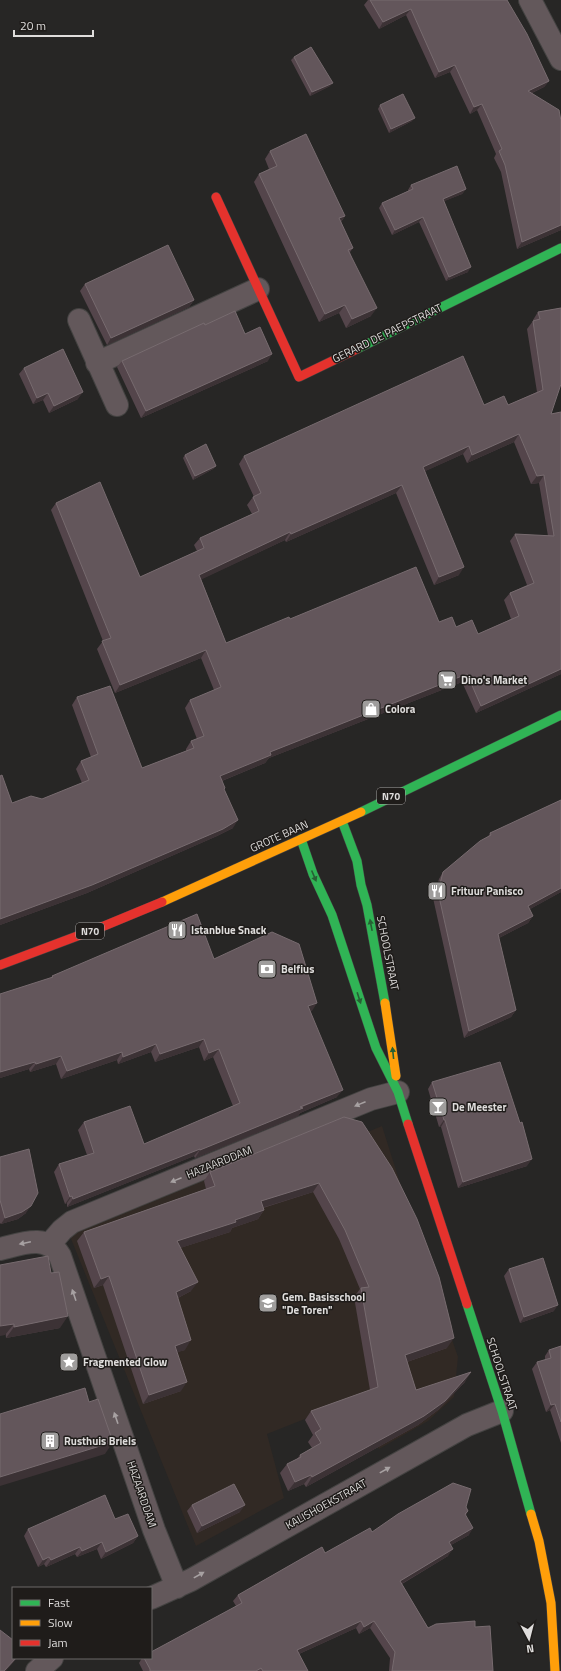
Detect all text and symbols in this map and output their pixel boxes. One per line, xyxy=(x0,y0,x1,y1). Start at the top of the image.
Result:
scale bar xyxy=(14,12,93,38)
text: 20 m xyxy=(20,16,46,35)
street label: GERARD DE PAEPSTRAAT xyxy=(329,299,445,367)
supermarket icon: Dino's Market xyxy=(436,669,458,691)
place label: Dino's Market xyxy=(461,672,527,688)
shop icon: Colora xyxy=(360,698,382,720)
place label: Colora xyxy=(385,701,416,717)
road number: N70 xyxy=(377,788,405,804)
street label: GROTE BAAN xyxy=(247,816,311,856)
one-way arrow xyxy=(312,870,318,882)
restaurant icon: Frituur Panisco xyxy=(426,880,448,902)
place label: Frituur Panisco xyxy=(451,883,523,899)
street label: SCHOOLSTRAAT xyxy=(373,914,403,992)
restaurant icon: Istanblue Snack xyxy=(166,919,188,941)
one-way arrow xyxy=(367,919,373,931)
place label: Istanblue Snack xyxy=(191,922,267,938)
road number: N70 xyxy=(76,923,104,939)
bank icon: Belfius xyxy=(256,958,278,980)
place label: Belfius xyxy=(281,961,314,977)
one-way arrow xyxy=(357,992,363,1004)
one-way arrow xyxy=(390,1047,397,1059)
bar icon: De Meester xyxy=(427,1096,449,1118)
place label: De Meester xyxy=(452,1099,507,1115)
one-way arrow xyxy=(354,1101,366,1107)
street label: HAZAARDDAM xyxy=(184,1142,254,1182)
one-way arrow xyxy=(169,1177,181,1183)
one-way arrow xyxy=(19,1241,31,1247)
one-way arrow xyxy=(70,1289,76,1301)
place label: Gem. Basisschool "De Toren" xyxy=(282,1289,365,1318)
school or university icon: Gem. Basisschool "De Toren" xyxy=(257,1292,279,1314)
street label: SCHOOLSTRAAT xyxy=(483,1335,521,1413)
place icon: Fragmented Glow xyxy=(58,1351,80,1373)
place label: Fragmented Glow xyxy=(83,1354,168,1370)
one-way arrow xyxy=(113,1412,119,1424)
building icon: Rusthuis Briels xyxy=(39,1430,61,1452)
place label: Rusthuis Briels xyxy=(64,1433,136,1449)
street label: HAZAARDDAM xyxy=(123,1458,161,1530)
one-way arrow xyxy=(380,1467,391,1474)
street label: KALISHOEKSTRAAT xyxy=(282,1475,370,1533)
one-way arrow xyxy=(193,1572,205,1579)
legend xyxy=(12,1587,152,1659)
text: Fast xyxy=(48,1593,71,1612)
text: Slow xyxy=(48,1613,73,1632)
north arrow xyxy=(509,1619,549,1659)
text: Jam xyxy=(48,1633,68,1652)
text: N xyxy=(525,1641,535,1657)

